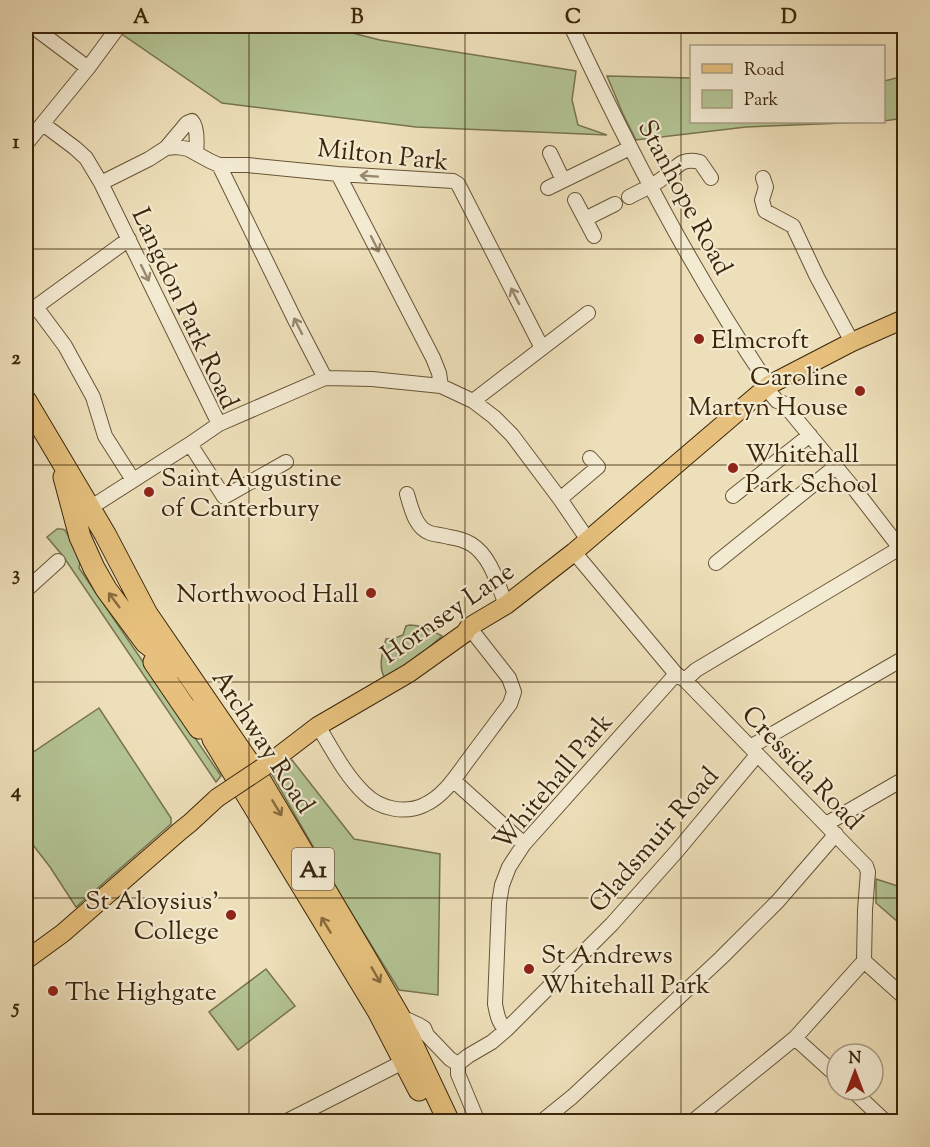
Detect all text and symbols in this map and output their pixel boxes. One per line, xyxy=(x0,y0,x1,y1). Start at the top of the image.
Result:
text: A xyxy=(133,4,150,33)
text: B xyxy=(351,4,364,33)
text: C xyxy=(565,4,581,33)
text: D xyxy=(781,4,797,33)
legend xyxy=(690,45,885,123)
text: Road xyxy=(744,58,784,84)
text: Park xyxy=(744,88,779,114)
street label: Stanhope Road xyxy=(627,114,740,283)
text: 1 xyxy=(13,129,20,158)
street label: Milton Park xyxy=(315,131,450,182)
one-way arrow xyxy=(359,170,379,181)
street label: Langdon Park Road xyxy=(121,202,247,416)
one-way arrow xyxy=(369,235,381,253)
one-way arrow xyxy=(140,263,152,281)
one-way arrow xyxy=(509,287,521,305)
one-way arrow xyxy=(292,318,303,336)
place label: Elmcroft xyxy=(711,323,809,360)
marker: Elmcroft xyxy=(692,332,706,346)
text: 2 xyxy=(11,345,21,374)
place label: Caroline Martyn House xyxy=(688,360,848,427)
marker: Caroline Martyn House xyxy=(853,384,867,398)
place label: Whitehall Park School xyxy=(745,437,878,504)
place label: Saint Augustine of Canterbury xyxy=(161,461,342,528)
marker: Whitehall Park School xyxy=(726,461,740,475)
marker: Saint Augustine of Canterbury xyxy=(142,485,156,499)
street label: Hornsey Lane xyxy=(374,554,523,674)
text: 3 xyxy=(12,561,20,590)
place label: Northwood Hall xyxy=(176,577,359,614)
marker: Northwood Hall xyxy=(364,586,378,600)
one-way arrow xyxy=(108,592,121,608)
street label: Archway Road xyxy=(201,663,323,822)
street label: Cressida Road xyxy=(732,698,871,840)
street label: Whitehall Park xyxy=(485,706,622,859)
street label: Gladsmuir Road xyxy=(581,759,729,922)
text: 4 xyxy=(10,778,21,807)
one-way arrow xyxy=(270,799,283,816)
road number: A1 xyxy=(292,848,334,890)
place label: St Aloysius' College xyxy=(85,884,219,951)
marker: St Aloysius' College xyxy=(224,908,238,922)
one-way arrow xyxy=(319,917,331,934)
place label: St Andrews Whitehall Park xyxy=(541,938,710,1005)
marker: St Andrews Whitehall Park xyxy=(522,962,536,976)
one-way arrow xyxy=(371,966,382,984)
place label: The Highgate xyxy=(65,975,217,1012)
marker: The Highgate xyxy=(46,984,60,998)
text: 5 xyxy=(11,994,20,1023)
north arrow xyxy=(825,1042,885,1102)
text: N xyxy=(849,1048,862,1071)

